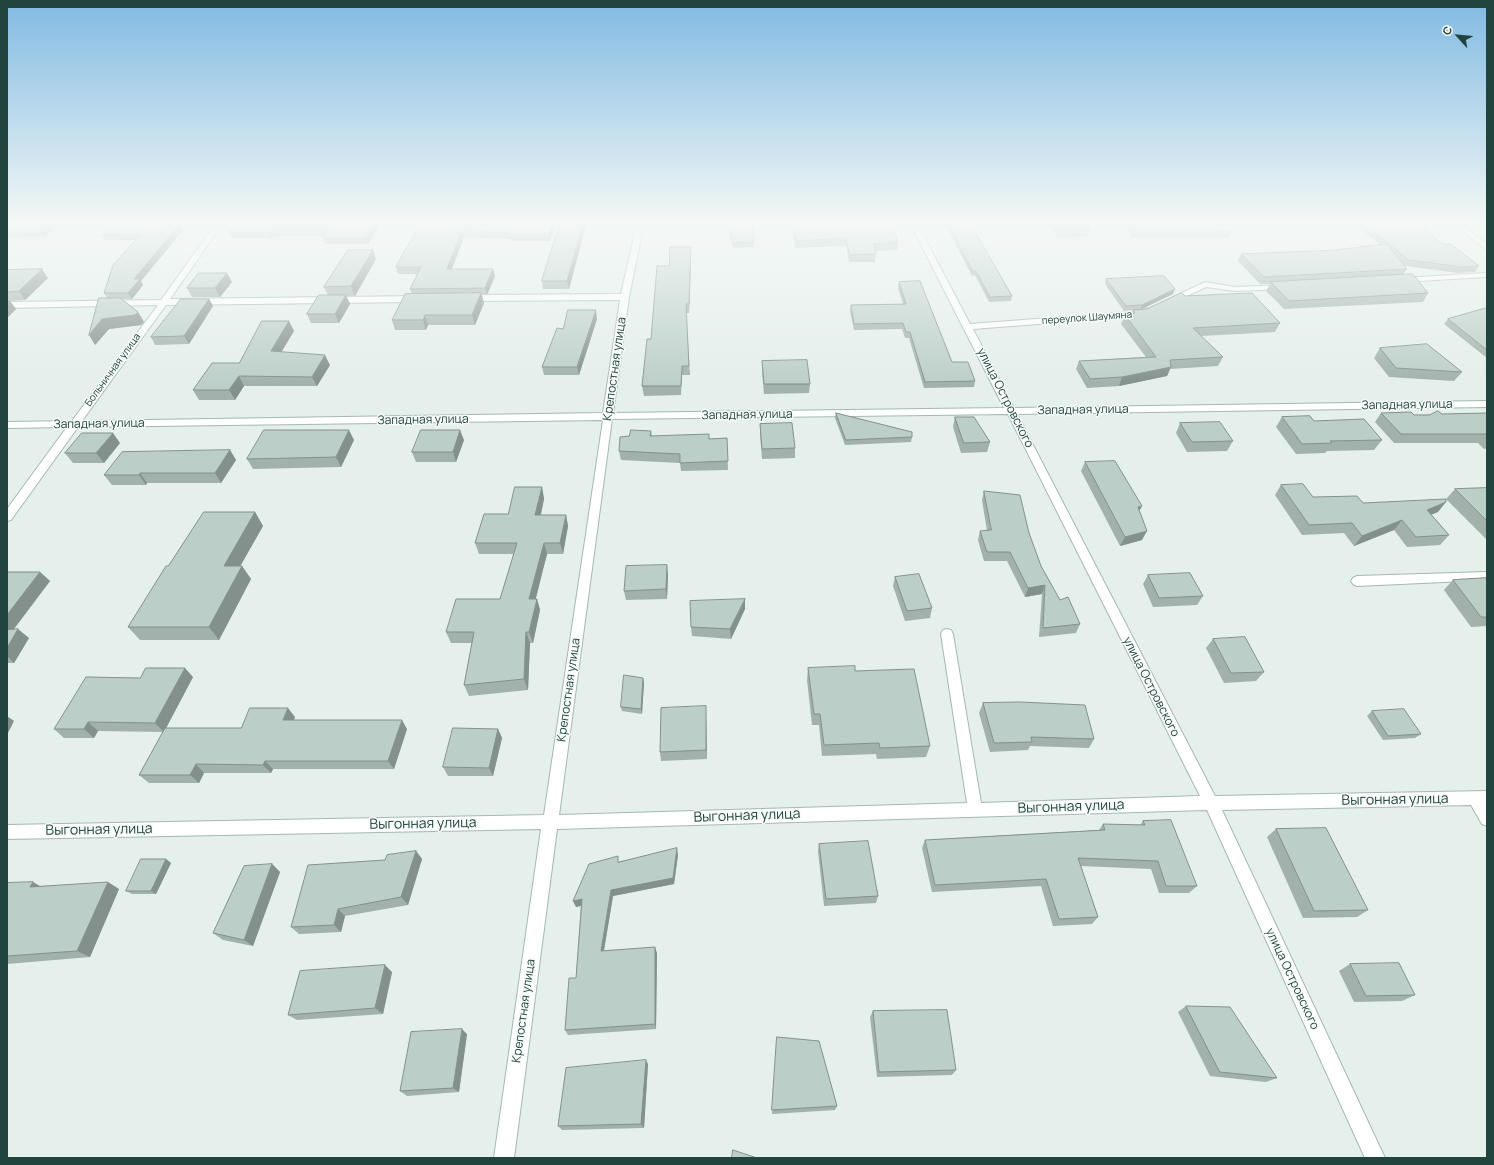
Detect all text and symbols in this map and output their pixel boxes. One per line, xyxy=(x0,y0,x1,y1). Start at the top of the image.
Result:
north arrow xyxy=(1438,16,1478,56)
text: С xyxy=(1438,23,1455,37)
street label: переулок Шаумяна xyxy=(1041,309,1133,327)
street label: Крепостная улица xyxy=(601,316,629,422)
street label: Больничная улица xyxy=(83,331,143,409)
street label: улица Островского xyxy=(974,346,1036,450)
street label: Западная улица xyxy=(1361,397,1453,413)
street label: Западная улица xyxy=(1037,402,1129,418)
street label: Западная улица xyxy=(701,407,793,423)
street label: Западная улица xyxy=(377,412,469,428)
street label: Западная улица xyxy=(53,416,145,432)
street label: улица Островского xyxy=(1120,635,1182,739)
street label: Крепостная улица xyxy=(555,637,583,743)
street label: Выгонная улица xyxy=(1341,791,1449,809)
street label: Выгонная улица xyxy=(1017,797,1125,817)
street label: Выгонная улица xyxy=(693,806,801,826)
street label: Выгонная улица xyxy=(369,815,477,833)
street label: Выгонная улица xyxy=(45,821,153,839)
street label: улица Островского xyxy=(1262,926,1322,1032)
street label: Крепостная улица xyxy=(510,958,538,1064)

